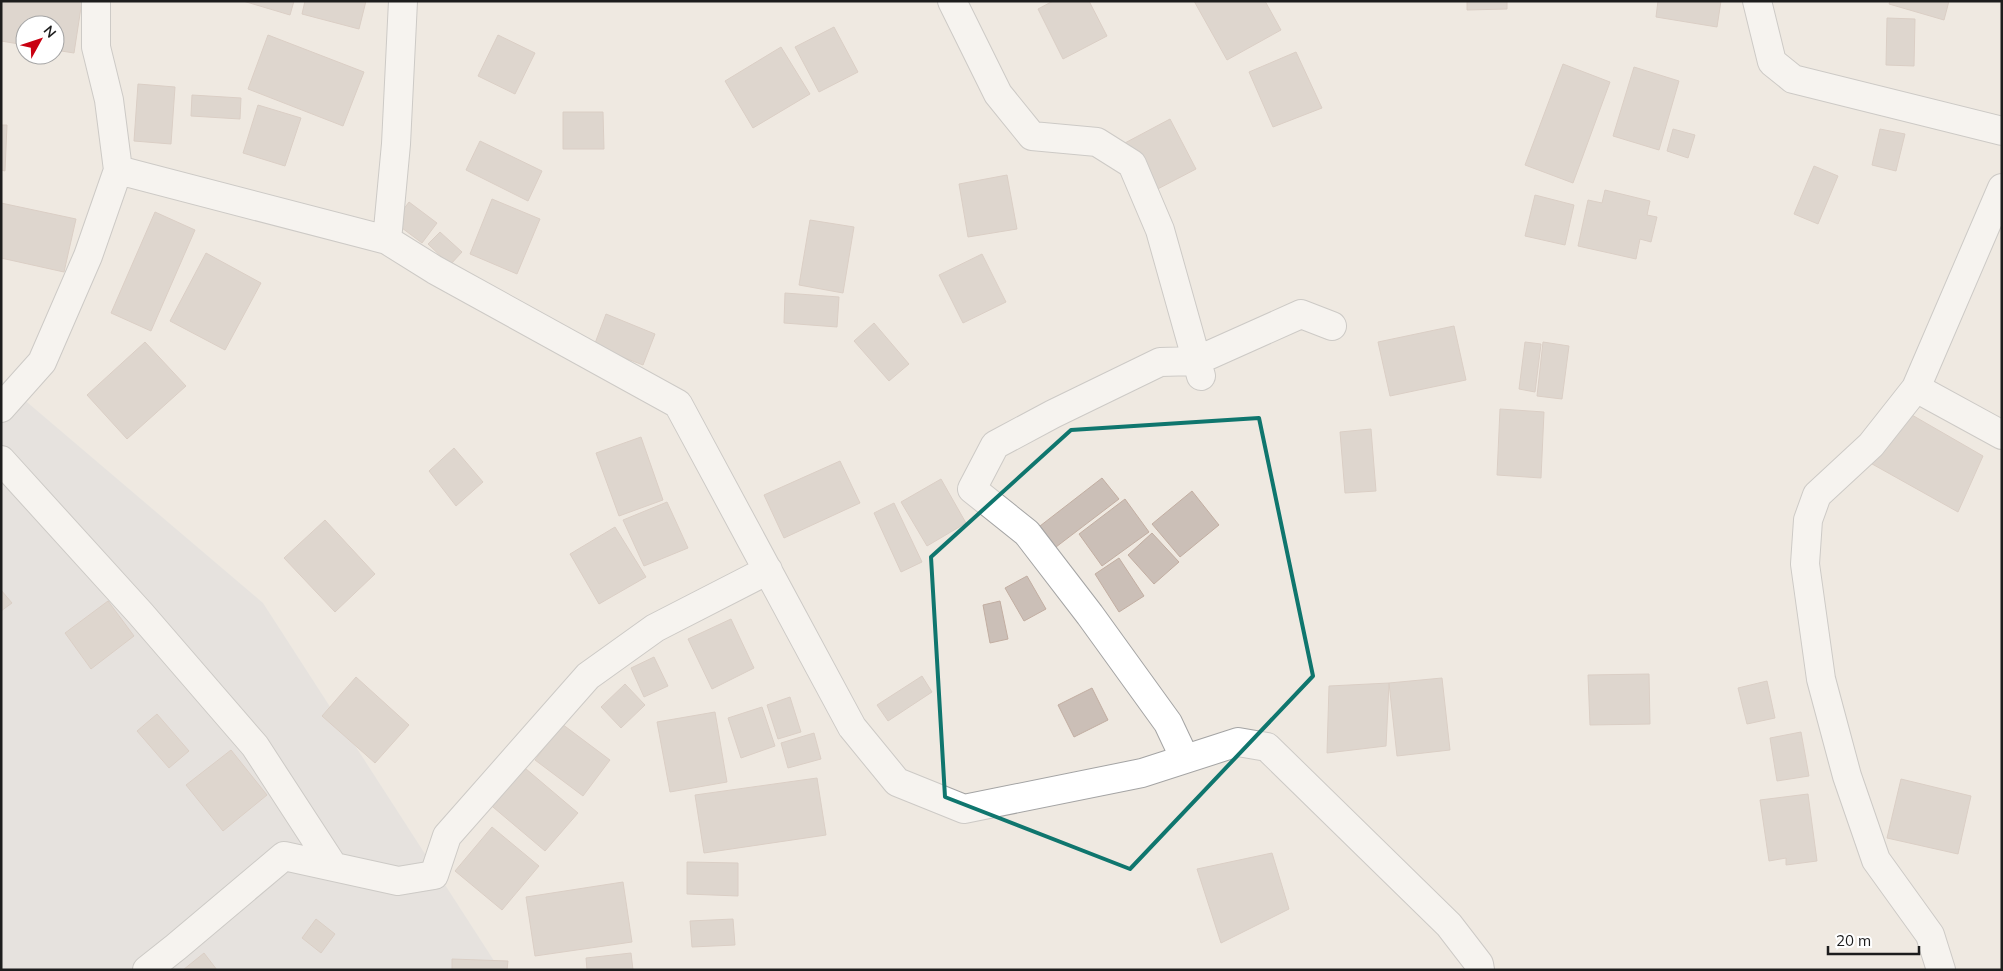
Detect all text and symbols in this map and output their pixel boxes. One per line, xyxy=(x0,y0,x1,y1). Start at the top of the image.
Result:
north arrow xyxy=(15,15,65,65)
text: N xyxy=(40,22,60,41)
scale bar xyxy=(1828,924,1919,956)
text: 20 m xyxy=(1836,931,1871,950)

